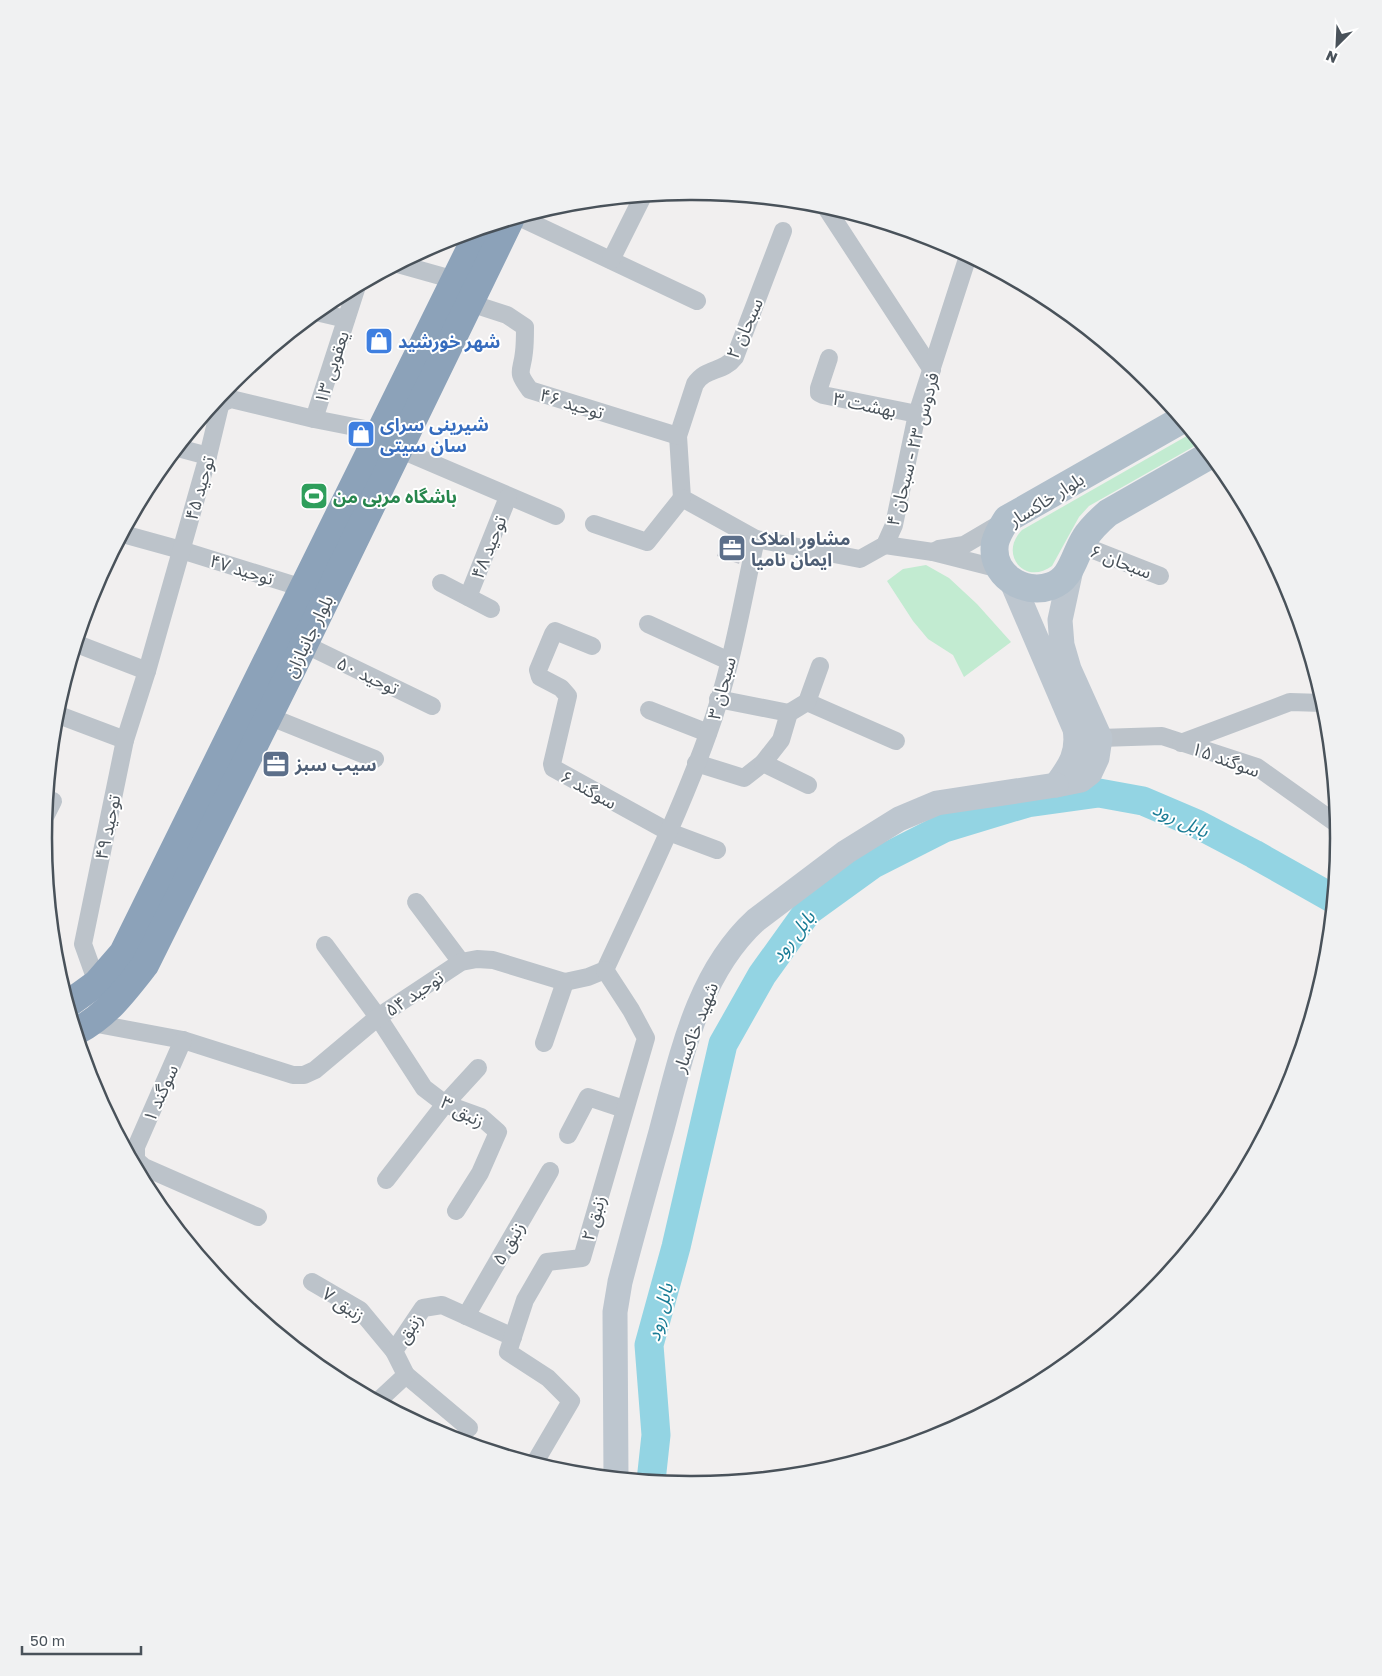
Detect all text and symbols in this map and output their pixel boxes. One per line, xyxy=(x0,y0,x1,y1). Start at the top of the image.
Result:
north arrow xyxy=(1312,20,1362,70)
text: N xyxy=(1323,47,1340,67)
street label: سبحان ۲ xyxy=(721,294,768,362)
shop icon: شهر خورشید xyxy=(364,326,394,356)
street label: یعقوبی ۱۳ xyxy=(309,328,354,407)
place label: شهر خورشید xyxy=(398,330,500,353)
street label: فردوس ۲۳ - سبحان ۴ xyxy=(881,370,944,528)
street label: توحید ۴۶ xyxy=(537,383,607,424)
street label: بهشت ۳ xyxy=(832,387,898,421)
place label: شیرینی سرای سان سیتی xyxy=(380,413,489,456)
shop icon: شیرینی سرای سان سیتی xyxy=(346,419,376,449)
street label: توحید ۴۵ xyxy=(179,453,220,523)
street label: بلوار خاکسار xyxy=(1003,467,1088,532)
sports icon: باشگاه مربی من xyxy=(299,481,329,511)
place label: باشگاه مربی من xyxy=(333,485,457,508)
street label: توحید ۴۸ xyxy=(465,512,511,582)
place label: مشاور املاک ایمان نامیا xyxy=(751,527,850,570)
office icon: مشاور املاک ایمان نامیا xyxy=(717,533,747,563)
street label: سبحان ۶ xyxy=(1087,539,1155,584)
street label: توحید ۴۷ xyxy=(207,549,277,590)
street label: بلوار جانبازان xyxy=(279,591,338,681)
street label: توحید ۵۰ xyxy=(333,651,403,700)
street label: سبحان ۳ xyxy=(702,654,741,722)
street label: سوگند ۱۵ xyxy=(1189,737,1263,782)
office icon: سیب سبز xyxy=(261,749,291,779)
place label: سیب سبز xyxy=(294,753,377,776)
street label: سوگند ۶ xyxy=(557,765,621,814)
street label: توحید ۴۹ xyxy=(89,792,126,862)
water label: بابل رود xyxy=(1149,796,1213,843)
water label: بابل رود xyxy=(765,905,821,967)
street label: توحید ۵۴ xyxy=(381,965,448,1021)
street label: شهید خاکسار xyxy=(667,979,723,1076)
street label: سوگند ۱ xyxy=(138,1061,183,1126)
street label: زنبق ۳ xyxy=(437,1090,489,1132)
street label: زنبق ۲ xyxy=(576,1193,611,1244)
street label: زنبق ۵ xyxy=(487,1217,530,1269)
water label: بابل رود xyxy=(641,1280,678,1344)
street label: زنبق ۷ xyxy=(318,1282,369,1327)
street label: زنبق xyxy=(391,1309,428,1348)
scale bar xyxy=(22,1624,141,1656)
text: 50 m xyxy=(30,1631,65,1649)

